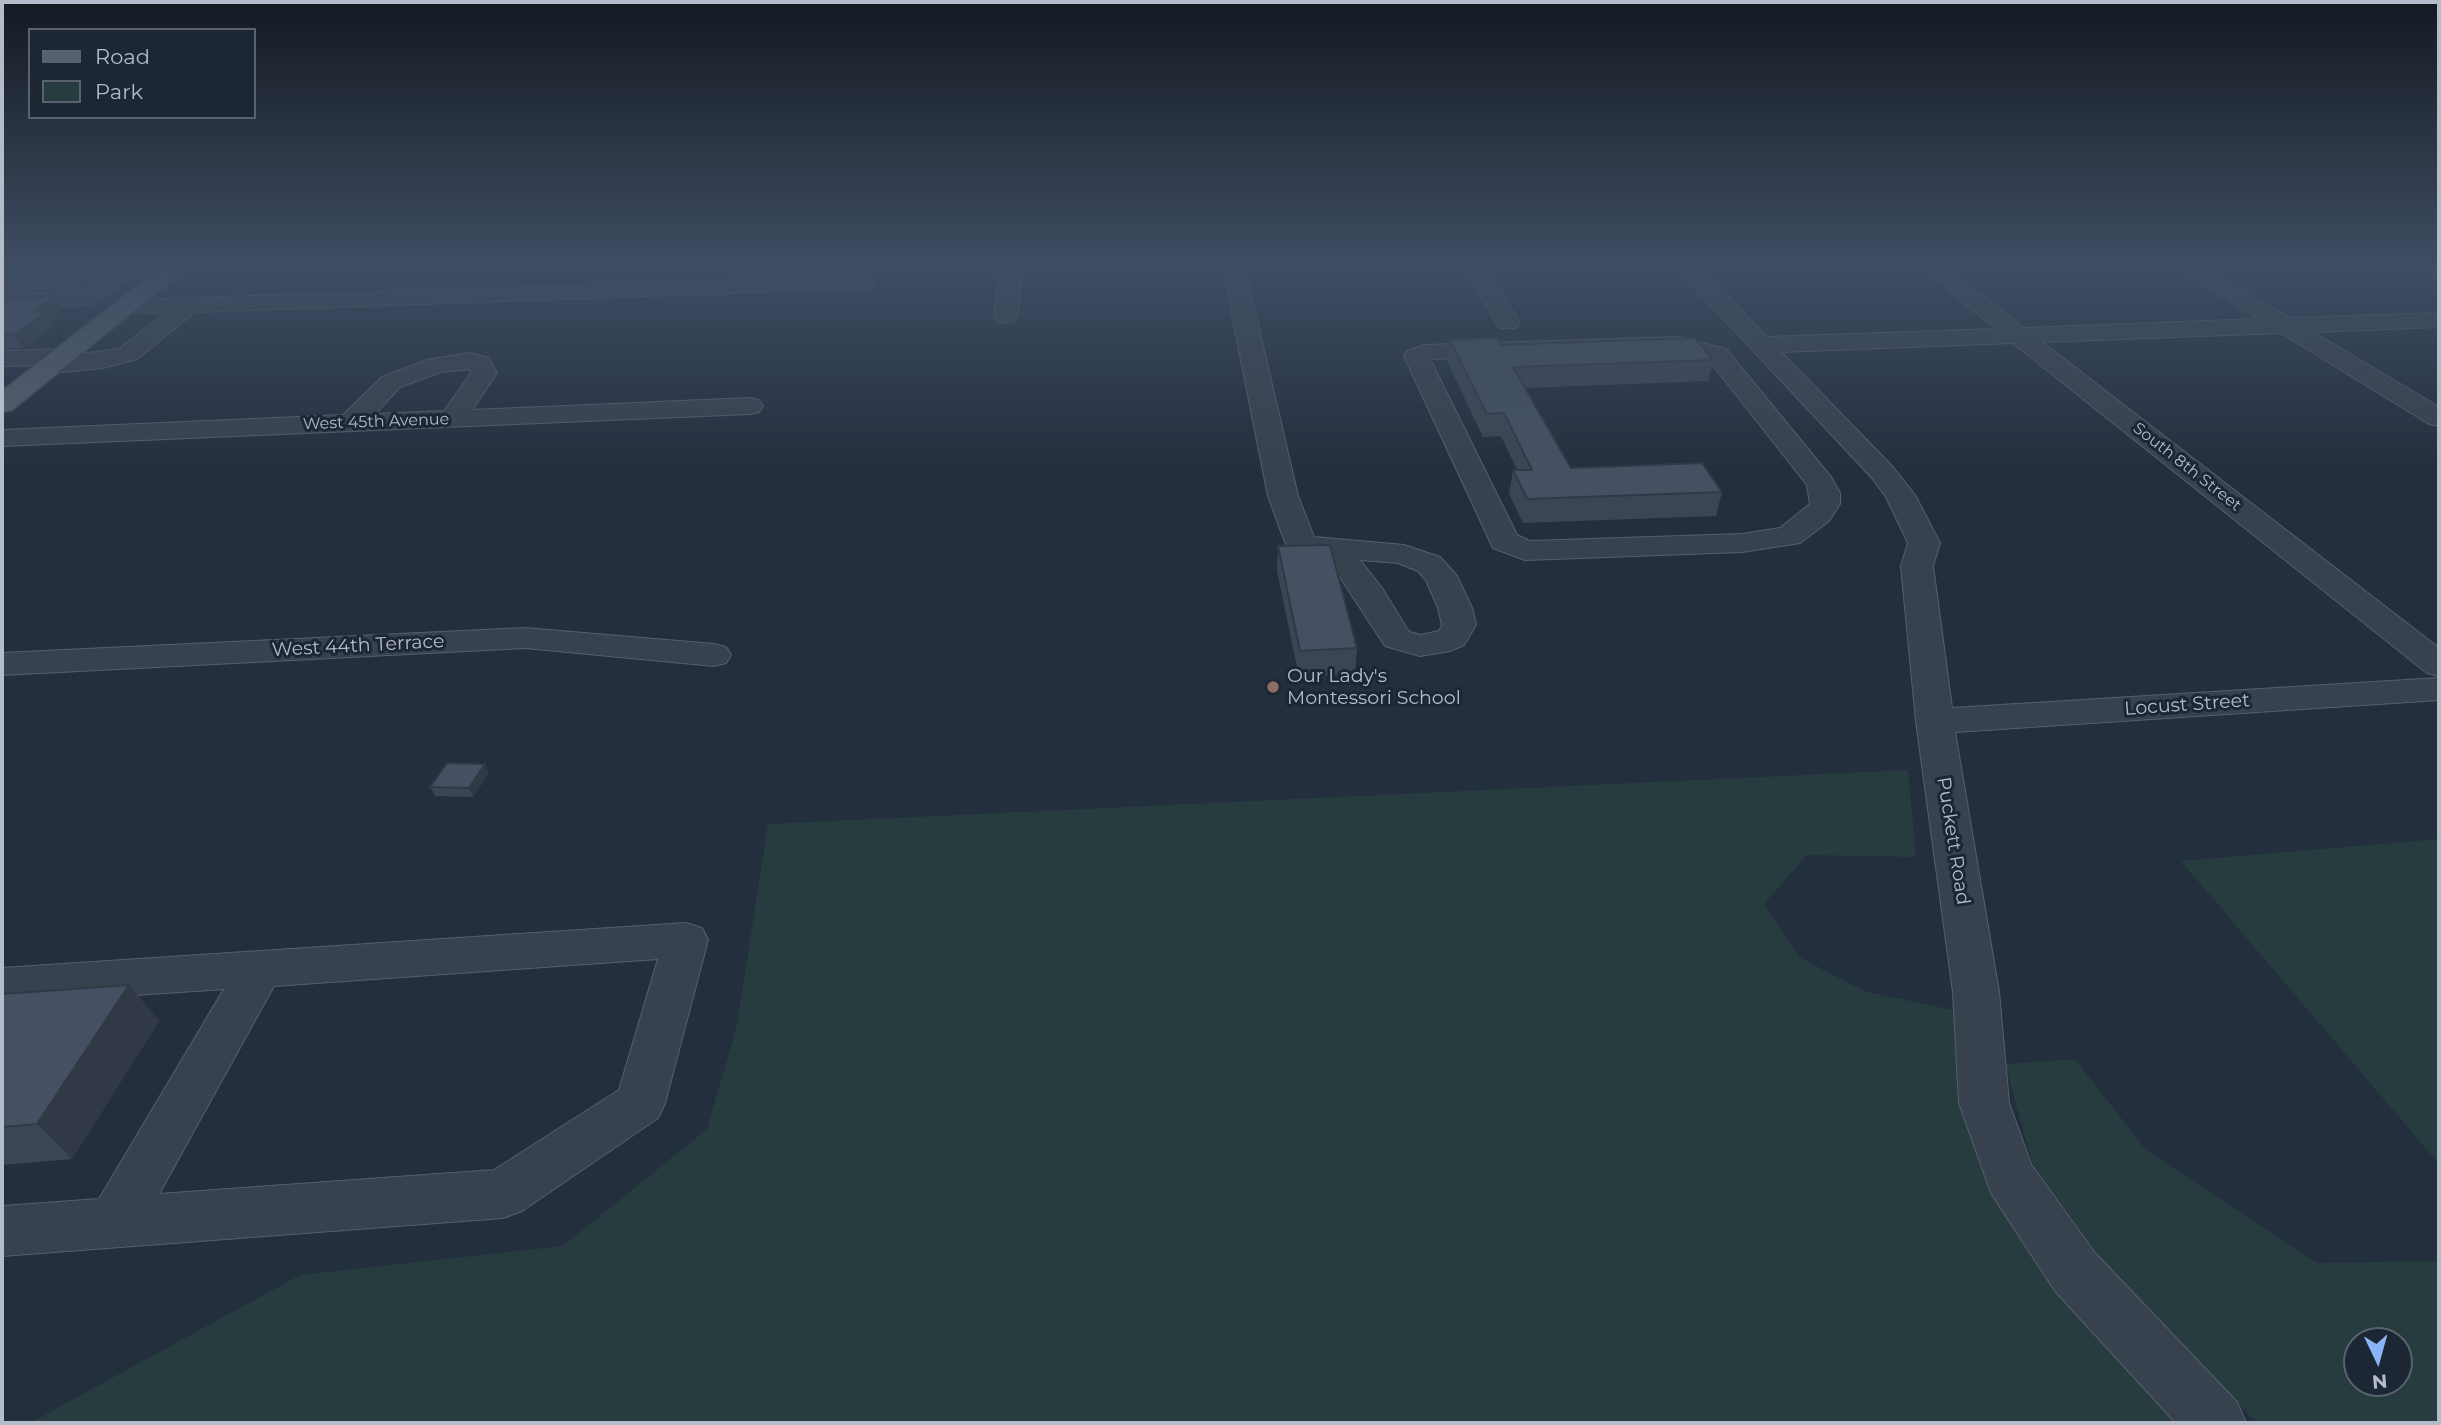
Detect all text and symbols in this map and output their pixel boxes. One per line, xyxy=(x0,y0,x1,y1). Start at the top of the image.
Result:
legend xyxy=(28,28,256,119)
text: Road xyxy=(95,44,150,69)
text: Park xyxy=(95,79,143,104)
street label: West 45th Avenue xyxy=(302,410,450,434)
street label: South 8th Street xyxy=(2129,419,2245,515)
street label: West 44th Terrace xyxy=(271,630,445,662)
place label: Our Lady's Montessori School xyxy=(1287,665,1461,709)
marker: Our Lady's Montessori School xyxy=(1265,679,1281,695)
street label: Locust Street xyxy=(2123,689,2251,721)
street label: Puckett Road xyxy=(1932,775,1974,907)
north arrow xyxy=(2343,1327,2413,1397)
text: N xyxy=(2371,1369,2388,1394)

